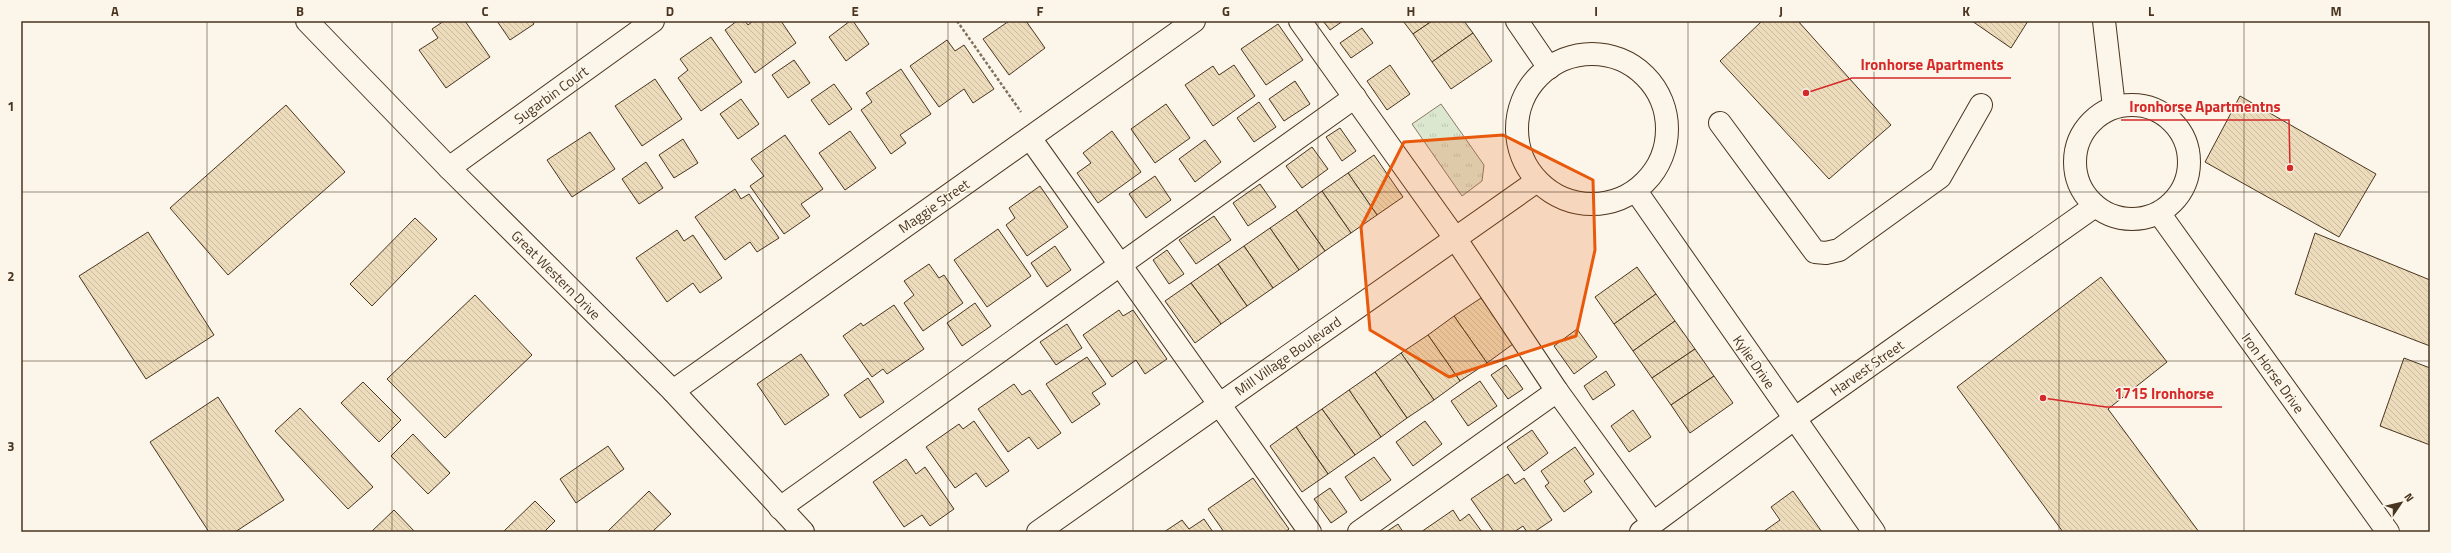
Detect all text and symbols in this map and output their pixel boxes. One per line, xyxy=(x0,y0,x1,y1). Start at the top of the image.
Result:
text: A xyxy=(111,1,119,21)
text: B xyxy=(296,1,304,21)
text: C xyxy=(481,1,489,21)
text: D xyxy=(666,1,674,21)
text: E xyxy=(851,1,859,21)
text: F xyxy=(1037,1,1044,21)
text: G xyxy=(1222,1,1230,21)
text: H xyxy=(1407,1,1415,21)
text: I xyxy=(1594,1,1598,21)
text: J xyxy=(1779,1,1783,21)
text: K xyxy=(1962,1,1970,21)
text: L xyxy=(2148,1,2154,21)
text: M xyxy=(2330,1,2342,21)
callout: Ironhorse Apartments xyxy=(1852,51,2011,78)
text: Ironhorse Apartments xyxy=(1861,53,2004,76)
street label: Sugarbin Court xyxy=(509,60,592,129)
callout: Ironhorse Apartmentns xyxy=(2121,93,2289,120)
text: Ironhorse Apartmentns xyxy=(2129,95,2281,118)
text: 1 xyxy=(7,96,15,116)
street label: Maggie Street xyxy=(894,173,974,238)
street label: Great Western Drive xyxy=(507,225,606,324)
text: 2 xyxy=(7,266,15,286)
street label: Mill Village Boulevard xyxy=(1230,311,1345,400)
street label: Iron Horse Drive xyxy=(2237,328,2310,417)
street label: Kylie Drive xyxy=(1728,331,1781,393)
street label: Harvest Street xyxy=(1826,334,1908,401)
callout: 1715 Ironhorse xyxy=(2106,380,2222,407)
text: 1715 Ironhorse xyxy=(2114,382,2214,405)
text: 3 xyxy=(7,436,15,456)
north arrow xyxy=(2381,483,2421,523)
text: N xyxy=(2400,490,2418,505)

